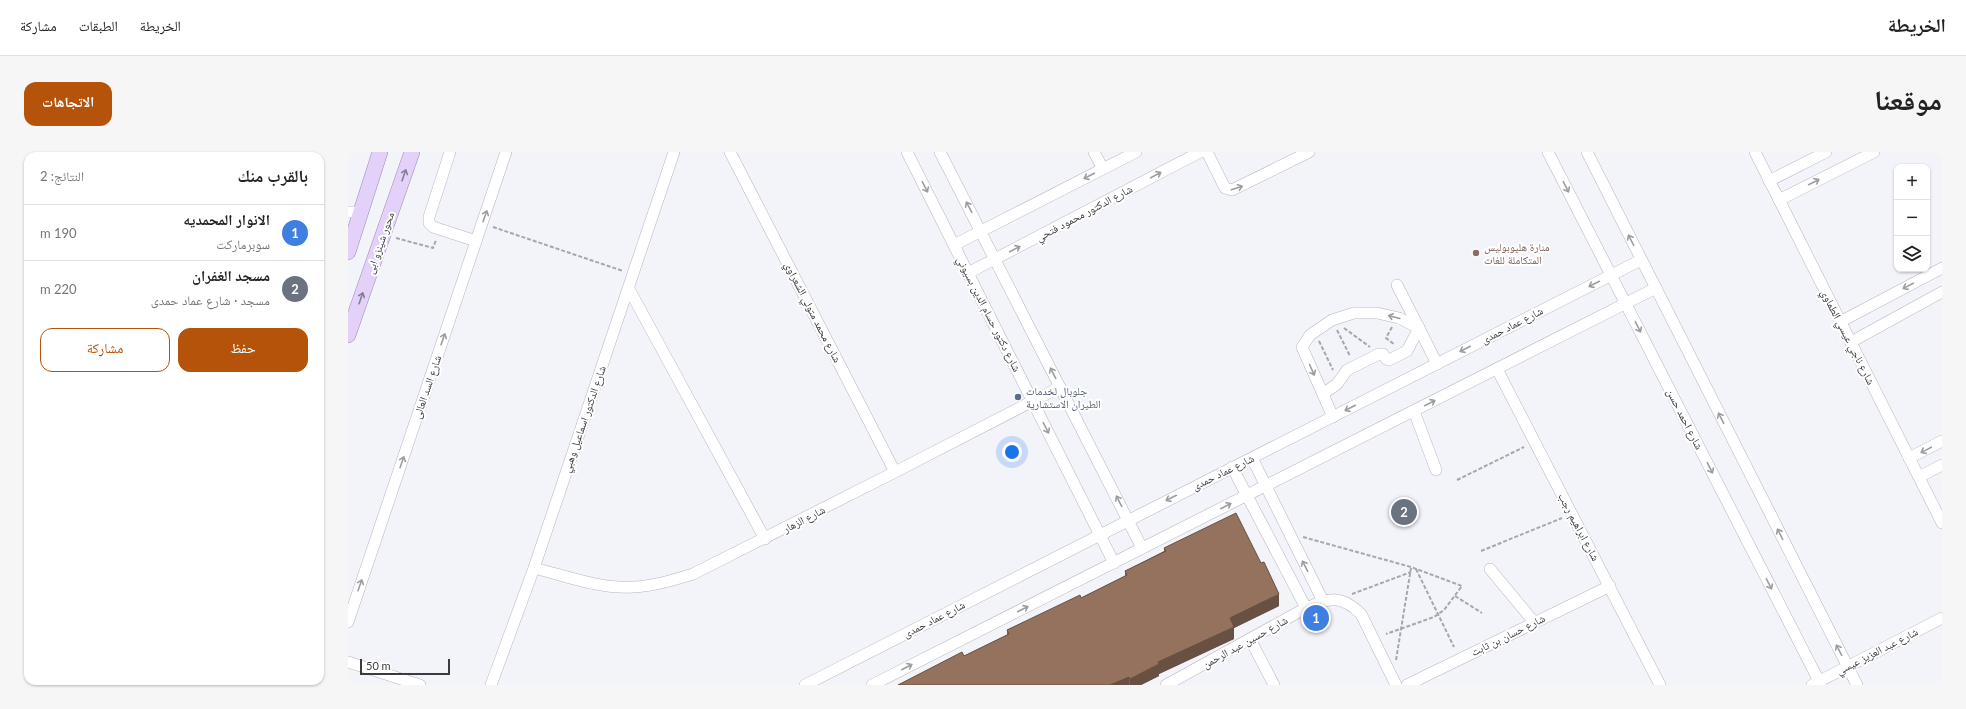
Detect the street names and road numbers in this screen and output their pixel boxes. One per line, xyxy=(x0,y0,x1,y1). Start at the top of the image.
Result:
street label: شارع الدكتور محمود فتحي xyxy=(1033,182,1136,246)
street label: محور شينزو ابى xyxy=(363,210,397,276)
street label: شارع دكتور حسام الدين بسيوني xyxy=(952,254,1024,375)
street label: شارع محمد متولي الشعراوي xyxy=(780,259,844,366)
street label: شارع ناجي عيسي الطماوي xyxy=(1816,287,1878,388)
street label: شارع عماد حمدى xyxy=(1479,303,1545,347)
street label: شارع السد العالى xyxy=(410,353,444,421)
street label: شارع الدكتور اسماعيل وهبي xyxy=(559,364,611,475)
street label: شارع احمد حسن xyxy=(1664,386,1706,452)
street label: شارع عماد حمدى xyxy=(1190,451,1256,493)
street label: شارع ابراهيم رجب xyxy=(1554,491,1603,564)
street label: شارع الزهار xyxy=(780,502,828,536)
street label: شارع عماد حمدى xyxy=(901,597,967,641)
street label: شارع حسان بن ثابت xyxy=(1469,611,1547,659)
street label: شارع حسين عبد الرحمن xyxy=(1200,613,1290,671)
street label: شارع عبد العزيز عيسي xyxy=(1834,624,1921,679)

